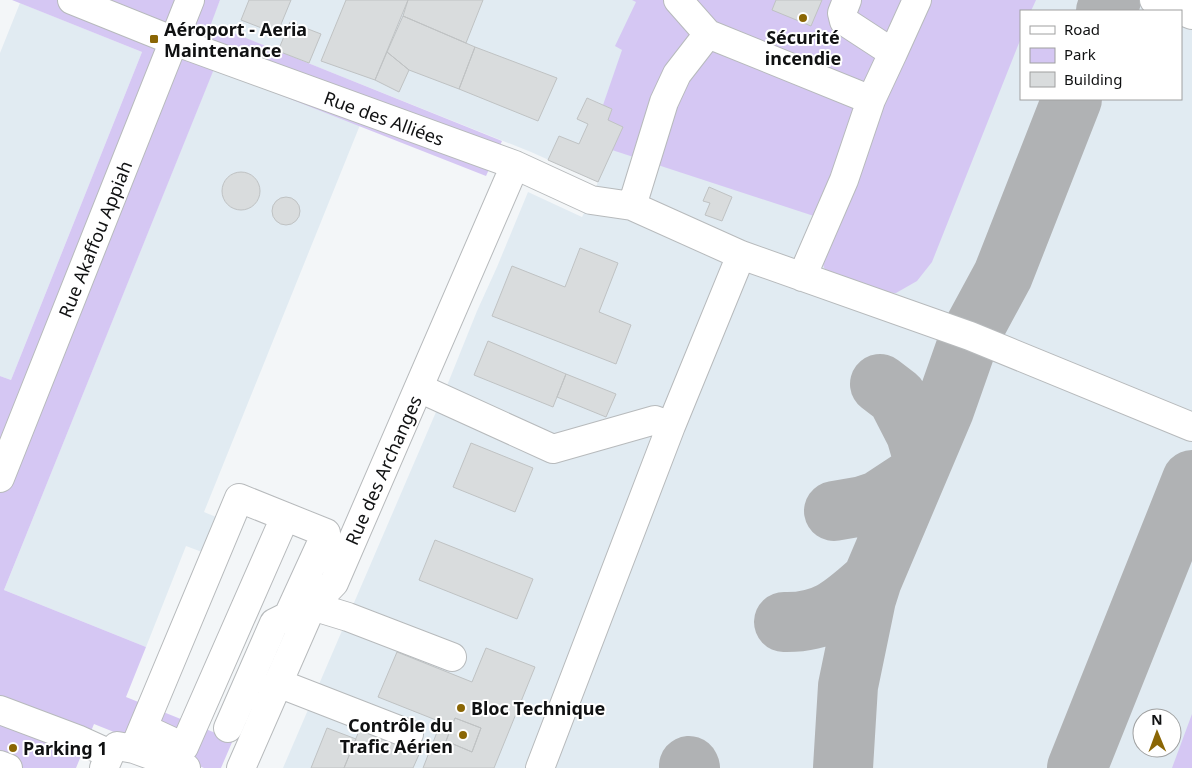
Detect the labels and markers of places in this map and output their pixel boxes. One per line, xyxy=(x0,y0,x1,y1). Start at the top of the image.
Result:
marker: Sécurité incendie xyxy=(797,12,809,24)
place label: Aéroport - Aeria Maintenance xyxy=(164,17,307,62)
place label: Sécurité incendie xyxy=(765,25,841,70)
marker: Aéroport - Aeria Maintenance xyxy=(148,33,160,45)
place label: Bloc Technique xyxy=(471,696,605,720)
marker: Bloc Technique xyxy=(455,702,467,714)
place label: Contrôle du Trafic Aérien xyxy=(340,713,453,758)
marker: Contrôle du Trafic Aérien xyxy=(457,729,469,741)
place label: Parking 1 xyxy=(23,736,108,760)
marker: Parking 1 xyxy=(7,742,19,754)

